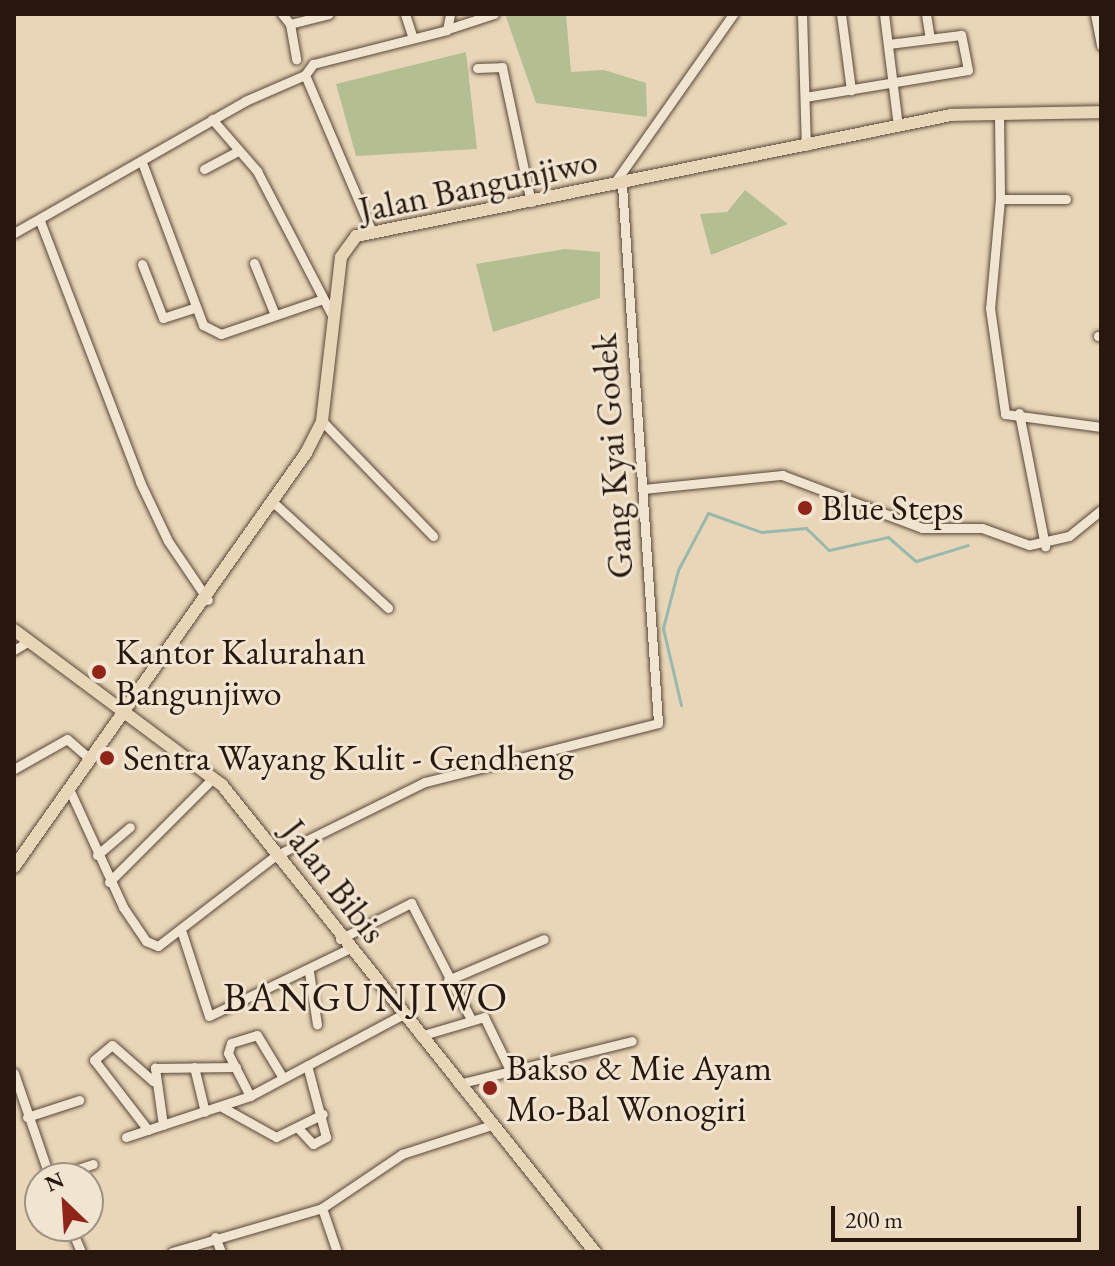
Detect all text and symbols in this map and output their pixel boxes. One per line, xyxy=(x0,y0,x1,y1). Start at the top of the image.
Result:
street label: Jalan Bangunjiwo xyxy=(355,139,601,231)
street label: Gang Kyai Godek xyxy=(582,332,642,580)
place label: Blue Steps xyxy=(821,486,963,530)
marker: Blue Steps xyxy=(796,499,814,517)
place label: Kantor Kalurahan Bangunjiwo xyxy=(115,629,366,714)
marker: Kantor Kalurahan Bangunjiwo xyxy=(90,663,108,681)
place label: Sentra Wayang Kulit - Gendheng xyxy=(123,736,574,780)
marker: Sentra Wayang Kulit - Gendheng xyxy=(98,749,116,767)
street label: Jalan Bibis xyxy=(272,811,396,951)
district label: BANGUNJIWO xyxy=(223,973,509,1021)
place label: Bakso & Mie Ayam Mo-Bal Wonogiri xyxy=(506,1045,772,1130)
marker: Bakso & Mie Ayam Mo-Bal Wonogiri xyxy=(481,1079,499,1097)
north arrow xyxy=(24,1162,104,1242)
text: N xyxy=(40,1165,69,1199)
scale bar xyxy=(835,1190,1085,1240)
text: 200 m xyxy=(845,1204,903,1235)

